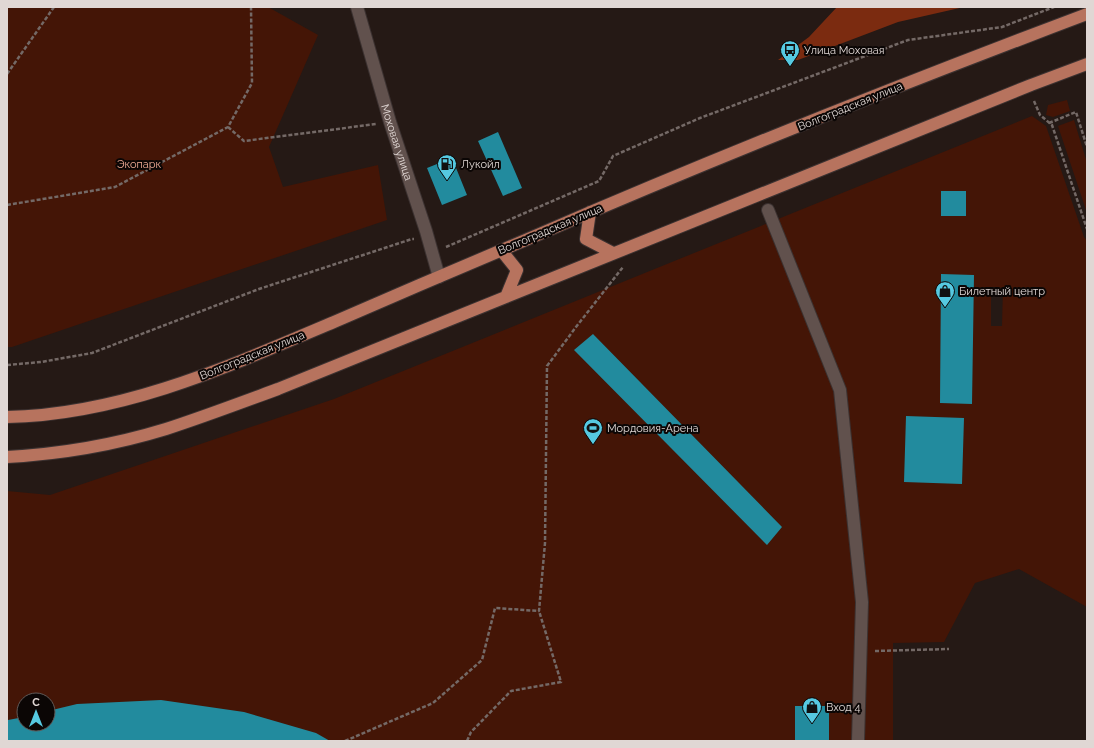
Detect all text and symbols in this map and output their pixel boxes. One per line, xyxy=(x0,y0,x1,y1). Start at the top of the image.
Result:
bus stop icon: Улица Моховая xyxy=(779,39,801,67)
place label: Улица Моховая xyxy=(804,44,885,57)
street label: Волгоградская улица xyxy=(796,79,904,133)
street label: Моховая улица xyxy=(378,103,415,182)
fuel station icon: Лукойл xyxy=(436,153,458,181)
park label: Экопарк xyxy=(117,158,162,171)
place label: Лукойл xyxy=(461,158,500,171)
street label: Волгоградская улица xyxy=(496,202,604,257)
shop icon: Билетный центр xyxy=(934,280,956,308)
place label: Билетный центр xyxy=(959,285,1045,298)
street label: Волгоградская улица xyxy=(198,328,306,382)
sports icon: Мордовия-Арена xyxy=(582,417,604,445)
place label: Мордовия-Арена xyxy=(607,422,699,435)
north arrow xyxy=(16,692,56,732)
text: С xyxy=(32,696,40,709)
shop icon: Вход 4 xyxy=(801,696,823,724)
place label: Вход 4 xyxy=(826,701,861,714)

